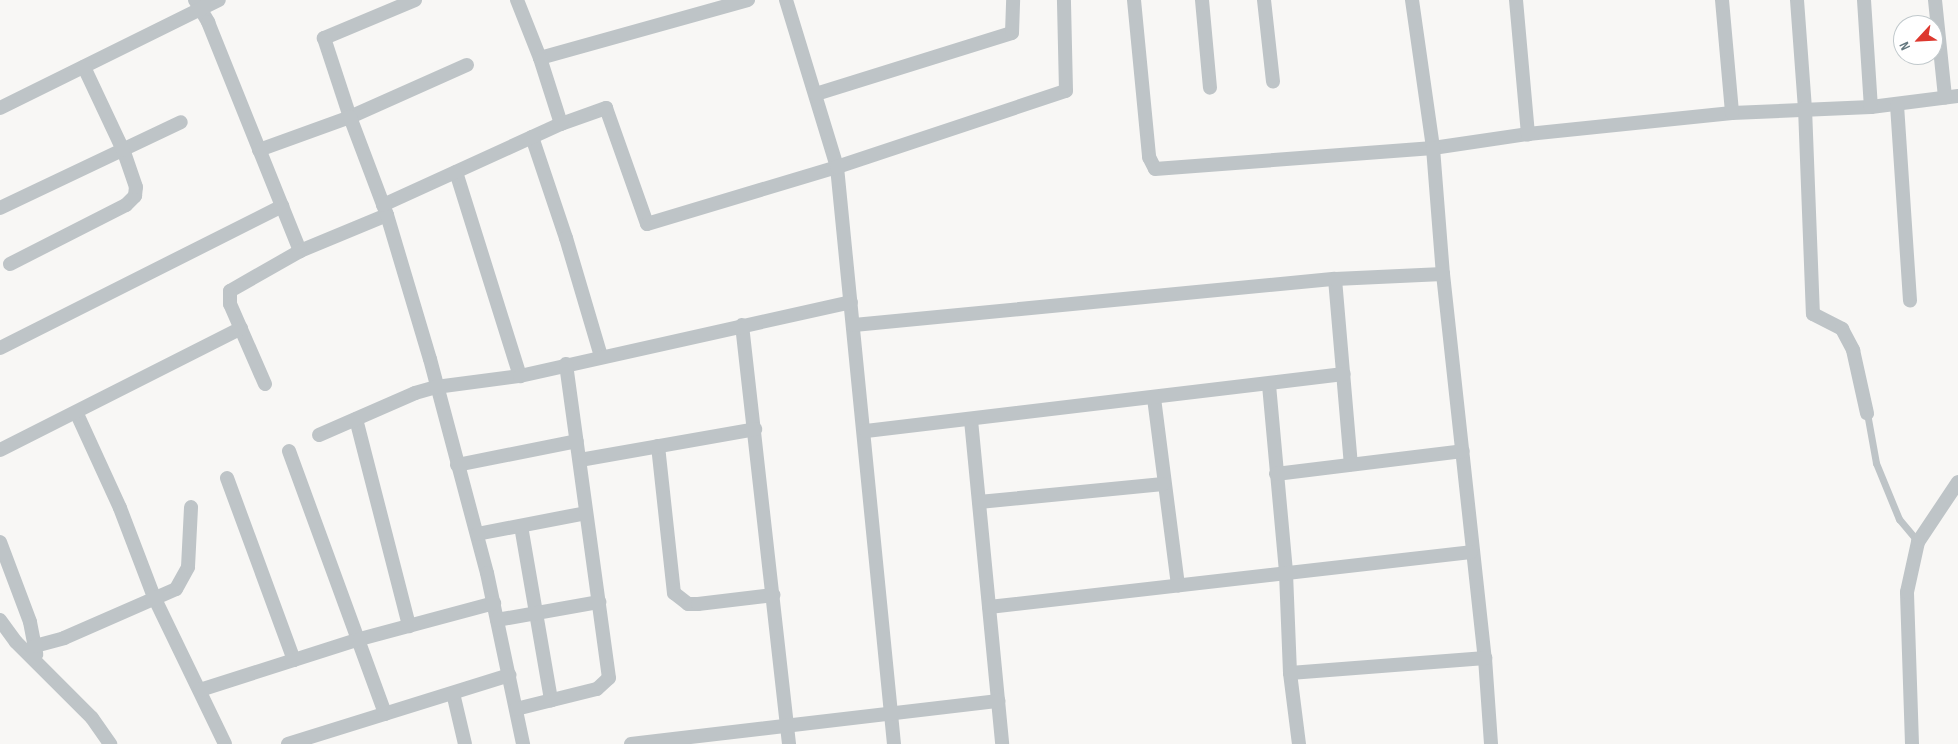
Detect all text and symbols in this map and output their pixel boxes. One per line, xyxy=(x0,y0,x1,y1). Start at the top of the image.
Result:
north arrow xyxy=(1893,15,1943,65)
text: N xyxy=(1896,39,1914,53)

